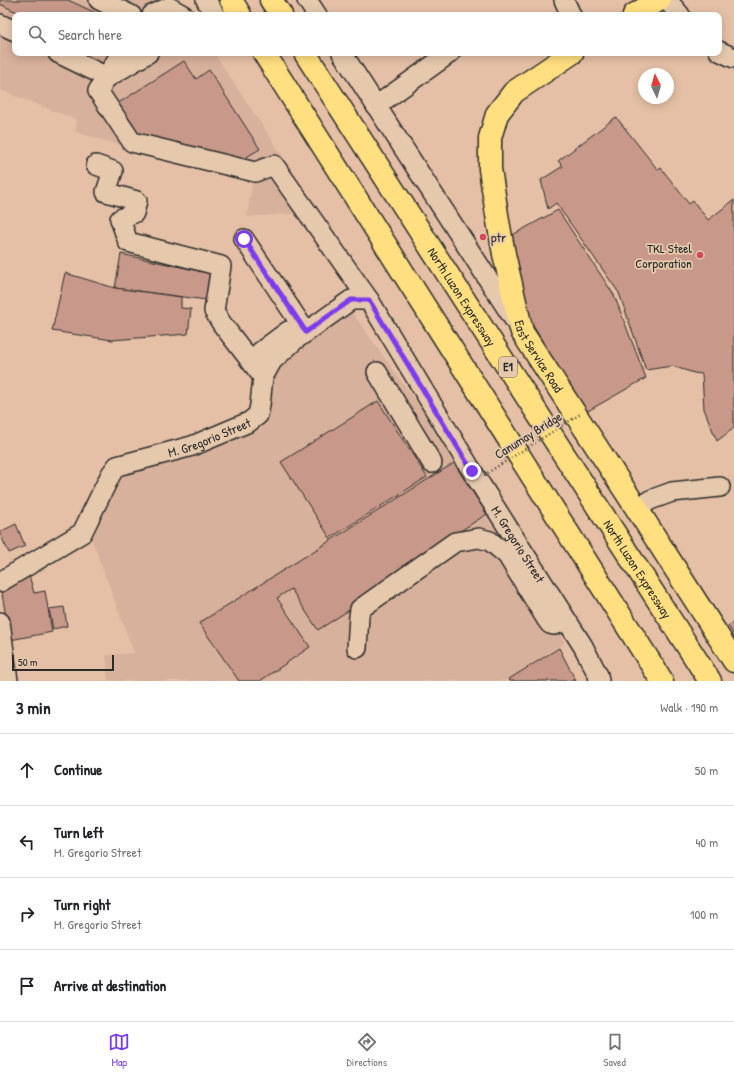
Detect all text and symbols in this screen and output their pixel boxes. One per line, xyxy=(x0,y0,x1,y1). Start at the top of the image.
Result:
search box xyxy=(12,12,722,56)
icon: search xyxy=(26,23,48,45)
text: Search here xyxy=(58,24,122,45)
north arrow xyxy=(638,68,674,104)
place label: ptr xyxy=(491,228,506,246)
route start xyxy=(235,230,253,248)
marker: ptr xyxy=(478,232,488,242)
place label: TKL Steel Corporation xyxy=(635,239,693,272)
street label: North Luzon Expressway xyxy=(424,244,501,350)
marker: TKL Steel Corporation xyxy=(695,250,705,260)
street label: East Service Road xyxy=(511,318,568,396)
road number: E1 xyxy=(499,357,517,377)
street label: Canumay Bridge xyxy=(491,407,565,463)
street label: M. Gregorio Street xyxy=(166,413,254,461)
route end xyxy=(463,462,481,480)
street label: M. Gregorio Street xyxy=(487,502,550,586)
street label: North Luzon Expressway xyxy=(599,516,676,622)
scale bar xyxy=(12,653,114,672)
text: 50 m xyxy=(18,655,38,669)
text: 3 min xyxy=(16,696,51,719)
text: Walk · 190 m xyxy=(660,698,718,716)
icon: ahead xyxy=(16,759,38,781)
text: Continue xyxy=(54,759,102,780)
text: 50 m xyxy=(695,761,718,779)
text: Turn left xyxy=(54,822,104,843)
icon: left xyxy=(16,831,38,853)
text: 40 m xyxy=(695,833,718,851)
text: M. Gregorio Street xyxy=(54,843,141,861)
text: Turn right xyxy=(54,894,110,915)
icon: right xyxy=(16,903,38,925)
text: 100 m xyxy=(690,905,718,923)
text: M. Gregorio Street xyxy=(54,915,141,933)
icon: arrive xyxy=(16,975,38,997)
text: Arrive at destination xyxy=(54,975,166,996)
tab: Map xyxy=(108,1031,130,1069)
tab: Directions xyxy=(347,1031,387,1069)
tab: Saved xyxy=(603,1031,626,1069)

